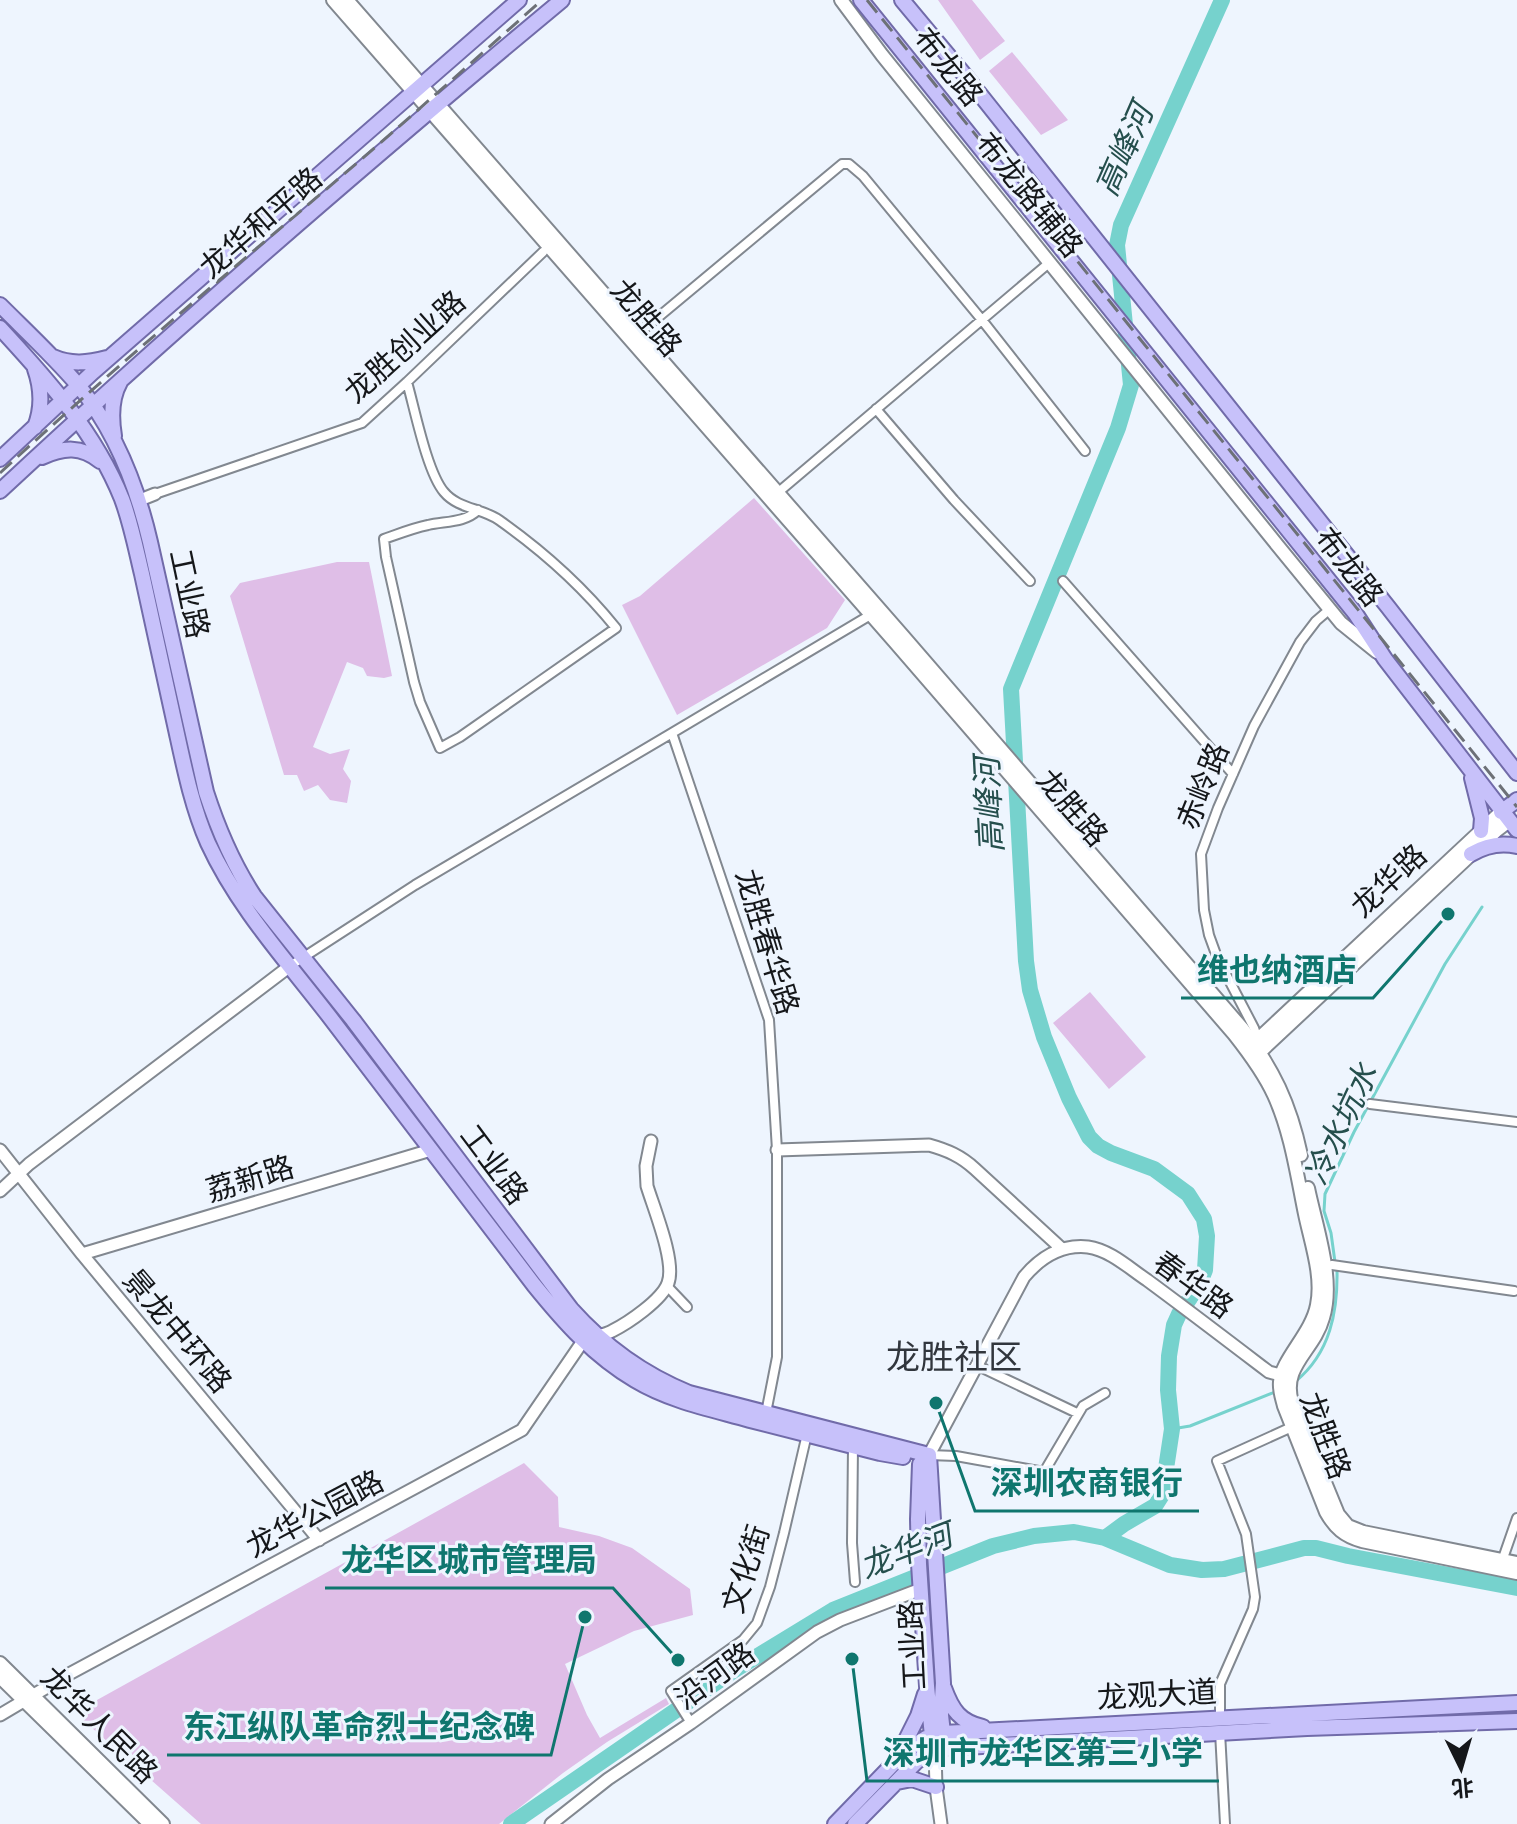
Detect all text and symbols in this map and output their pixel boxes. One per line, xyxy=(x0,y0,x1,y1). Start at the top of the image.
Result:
street label: 布龙路 xyxy=(907,19,992,112)
water label: 高峰河 xyxy=(1085,92,1161,201)
street label: 布龙路辅路 xyxy=(969,124,1092,263)
street label: 龙华和平路 xyxy=(191,159,328,284)
street label: 龙胜路 xyxy=(604,271,691,362)
street label: 龙胜创业路 xyxy=(336,282,471,409)
street label: 布龙路 xyxy=(1309,519,1392,612)
street label: 工业路 xyxy=(164,546,218,641)
street label: 赤岭路 xyxy=(1168,737,1235,834)
water label: 高峰河 xyxy=(965,750,1008,854)
street label: 龙胜路 xyxy=(1030,761,1117,852)
street label: 龙华路 xyxy=(1342,836,1433,923)
street label: 龙胜春华路 xyxy=(730,864,808,1018)
callout: 维也纳酒店 xyxy=(1181,942,1373,998)
text: 维也纳酒店 xyxy=(1197,949,1357,987)
water label: 冷水坑水 xyxy=(1295,1055,1384,1189)
street label: 工业路 xyxy=(454,1117,537,1211)
street label: 荔新路 xyxy=(201,1147,298,1207)
street label: 春华路 xyxy=(1147,1242,1241,1324)
street label: 景龙中环路 xyxy=(117,1261,241,1399)
district label: 龙胜社区 xyxy=(886,1335,1022,1376)
street label: 龙胜路 xyxy=(1294,1387,1360,1484)
callout: 深圳农商银行 xyxy=(975,1455,1199,1511)
street label: 龙华公园路 xyxy=(239,1461,389,1563)
text: 深圳农商银行 xyxy=(991,1462,1183,1500)
water label: 龙华河 xyxy=(854,1512,962,1584)
street label: 文化街 xyxy=(713,1520,775,1617)
callout: 龙华区城市管理局 xyxy=(325,1532,613,1588)
text: 龙华区城市管理局 xyxy=(341,1539,597,1577)
street label: 工业路 xyxy=(891,1599,931,1691)
street label: 沿河路 xyxy=(667,1633,761,1715)
street label: 龙华人民路 xyxy=(35,1658,166,1789)
street label: 龙观大道 xyxy=(1096,1672,1218,1714)
callout: 东江纵队革命烈士纪念碑 xyxy=(167,1699,551,1755)
text: 东江纵队革命烈士纪念碑 xyxy=(183,1706,535,1744)
callout: 深圳市龙华区第三小学 xyxy=(867,1725,1219,1781)
north arrow xyxy=(1421,1728,1501,1808)
text: 深圳市龙华区第三小学 xyxy=(883,1732,1203,1770)
text: 北 xyxy=(1451,1775,1475,1803)

